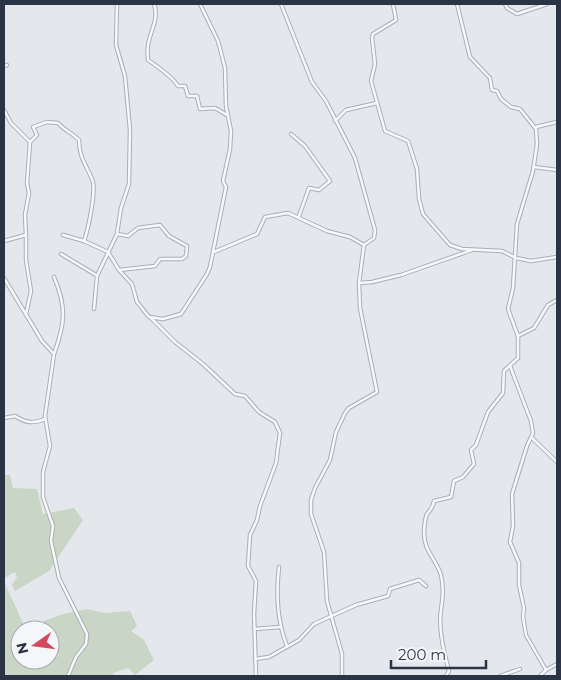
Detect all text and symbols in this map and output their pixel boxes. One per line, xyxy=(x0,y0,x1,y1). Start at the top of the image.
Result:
north arrow xyxy=(10,620,60,670)
scale bar xyxy=(391,638,486,670)
text: N xyxy=(12,640,32,656)
text: 200 m xyxy=(398,645,446,664)

